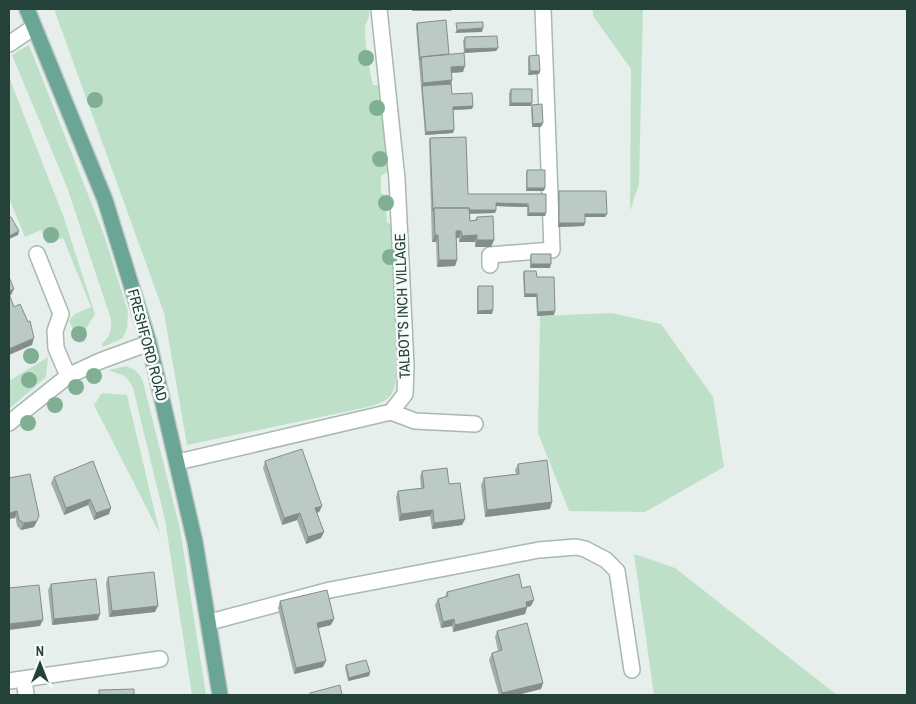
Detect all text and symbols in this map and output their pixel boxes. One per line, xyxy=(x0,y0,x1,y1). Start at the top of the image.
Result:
street label: TALBOT'S INCH VILLAGE xyxy=(389,233,415,379)
street label: FRESHFORD ROAD xyxy=(123,287,173,404)
north arrow xyxy=(15,639,65,689)
text: N xyxy=(36,642,44,660)

